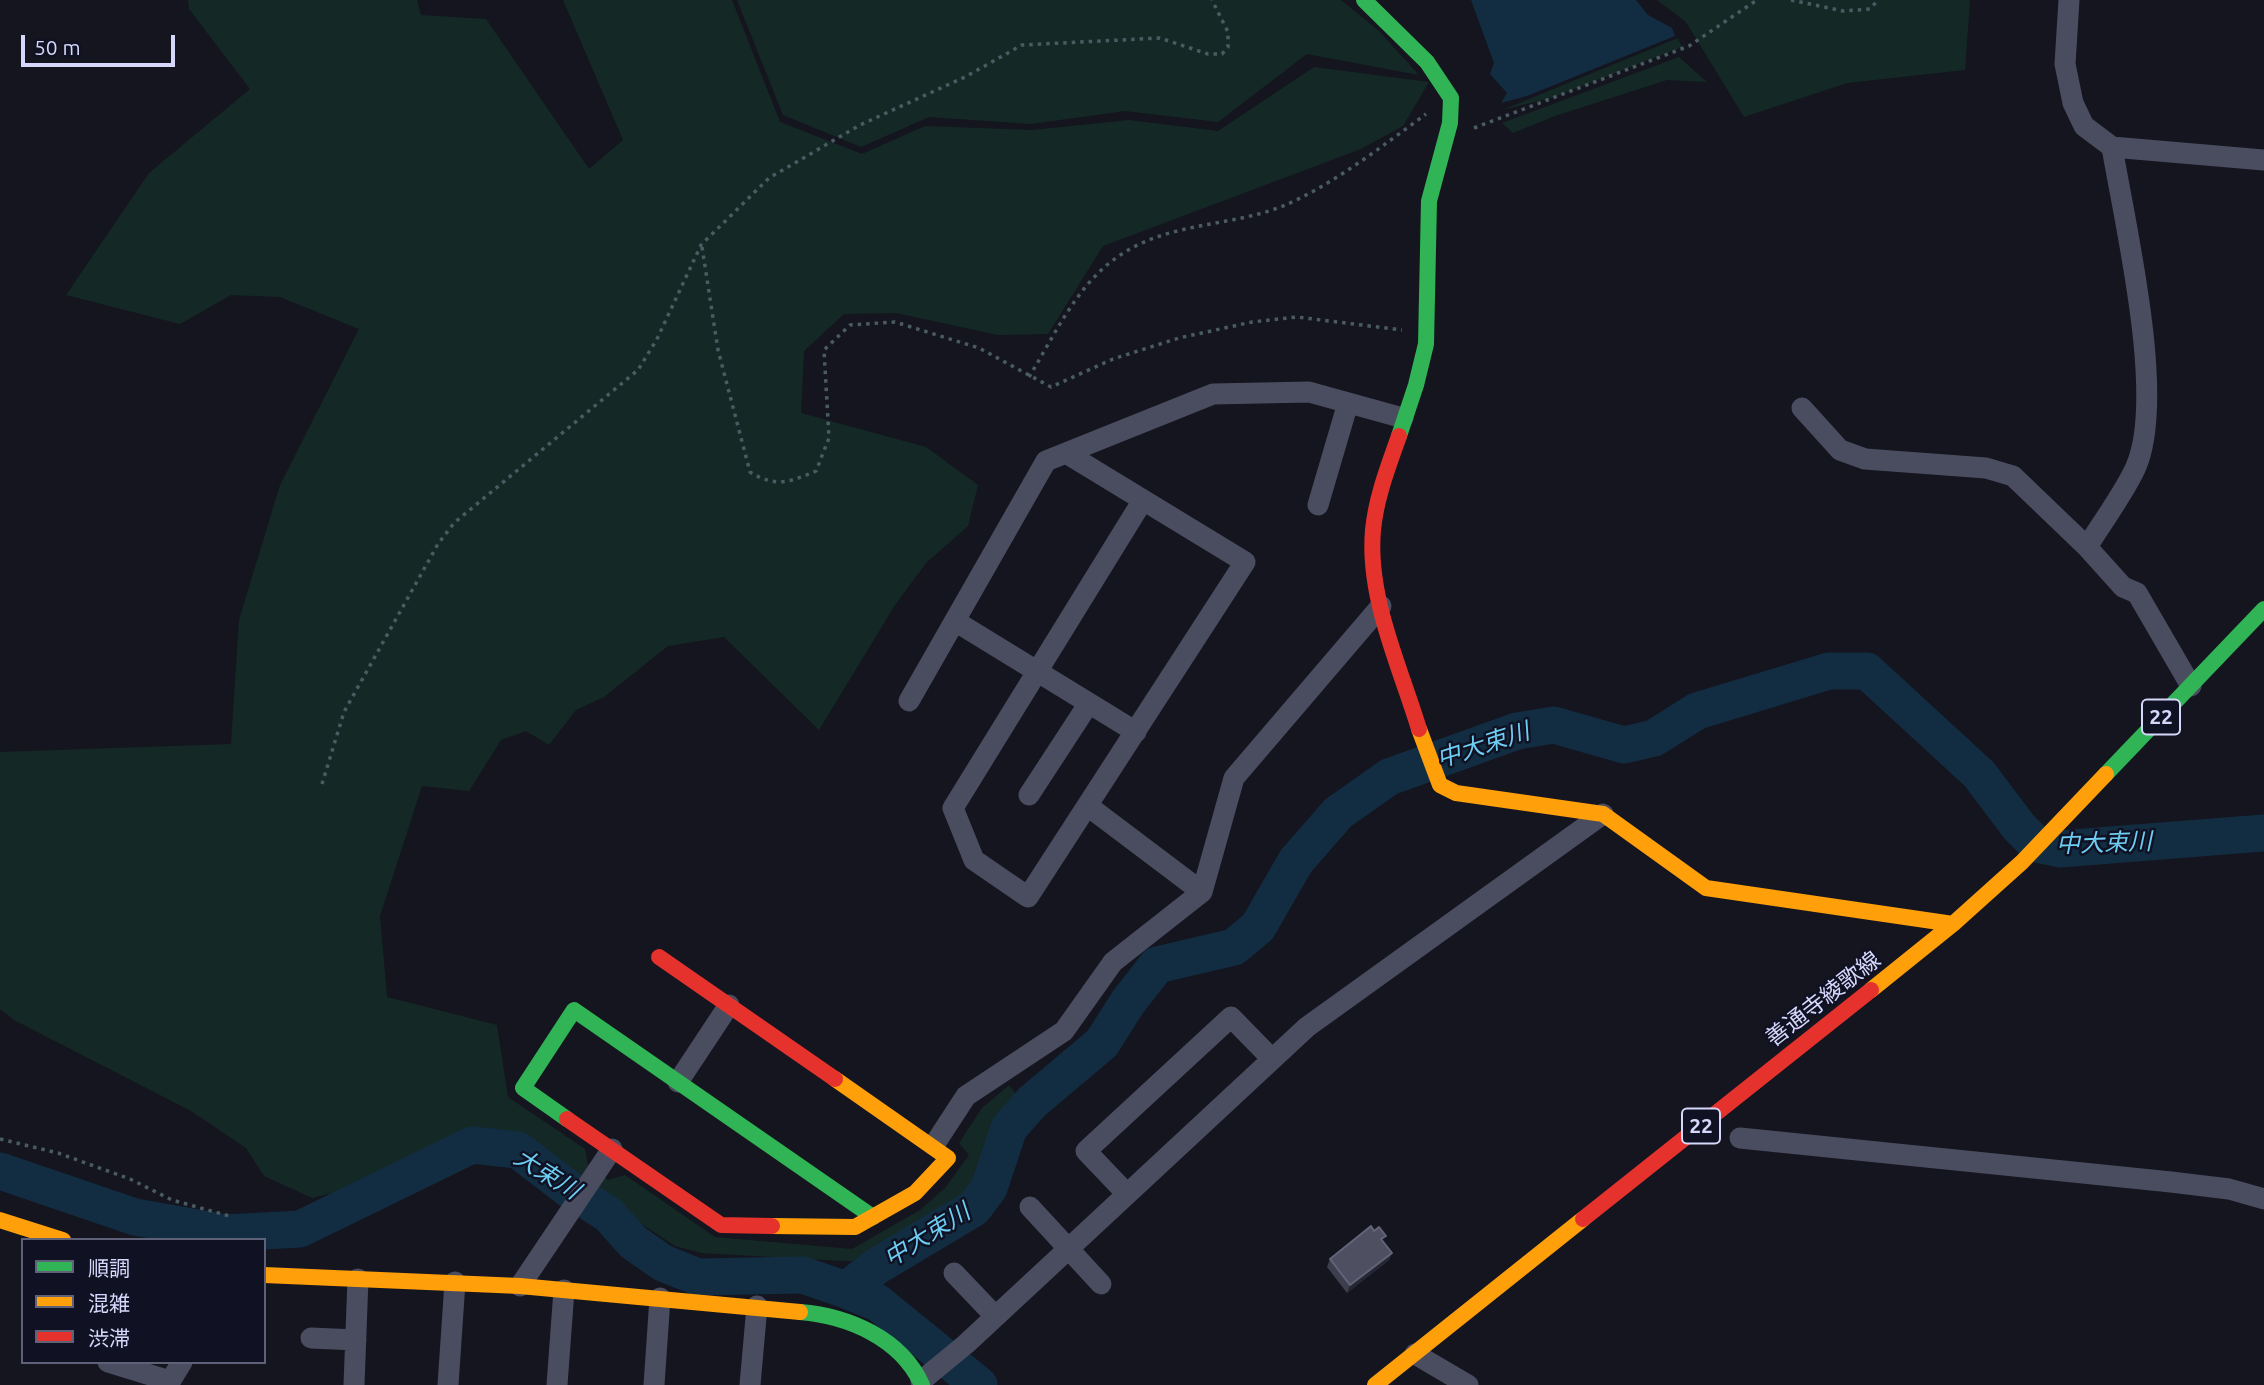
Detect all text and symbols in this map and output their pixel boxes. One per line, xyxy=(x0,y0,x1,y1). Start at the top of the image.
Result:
scale bar xyxy=(24,21,178,65)
text: 50 m xyxy=(34,35,81,59)
road number: 22 xyxy=(2142,700,2180,734)
water label: 中大束川 xyxy=(1433,716,1533,774)
water label: 中大束川 xyxy=(2056,827,2152,859)
street label: 善通寺綾歌線 xyxy=(1760,946,1886,1052)
road number: 22 xyxy=(1682,1108,1720,1144)
water label: 大束川 xyxy=(509,1143,585,1205)
water label: 中大束川 xyxy=(879,1197,975,1273)
legend xyxy=(21,1238,266,1364)
text: 順調 xyxy=(88,1256,130,1280)
text: 混雑 xyxy=(88,1291,130,1315)
text: 渋滞 xyxy=(88,1326,130,1350)

